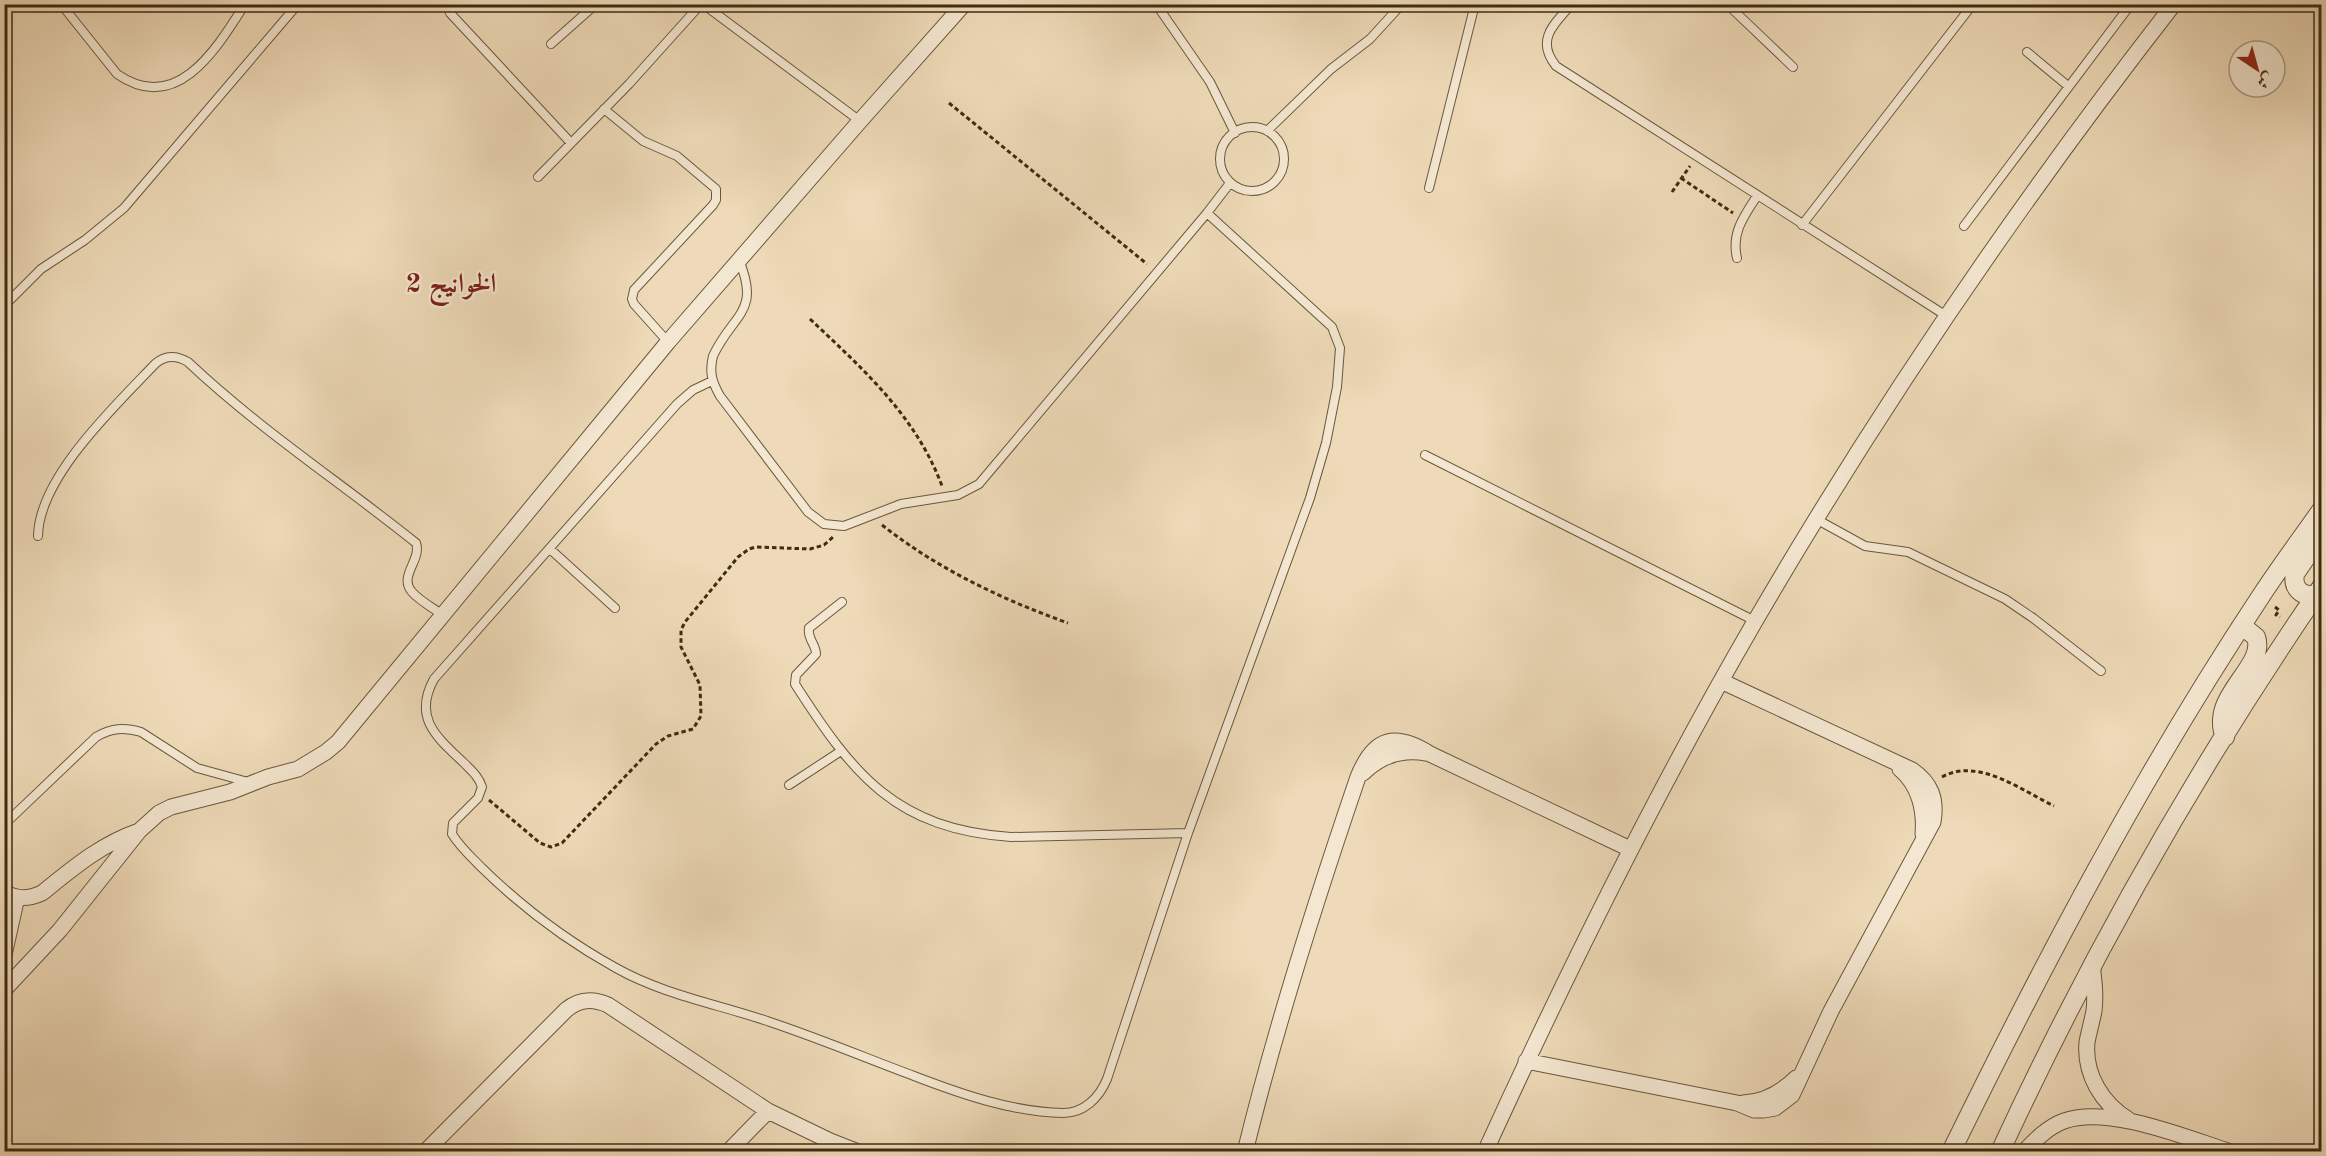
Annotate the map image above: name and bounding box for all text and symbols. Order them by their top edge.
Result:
north arrow [2227,39,2287,99]
text: ش [2254,68,2276,91]
district label: الخوانيج 2 [406,271,496,307]

